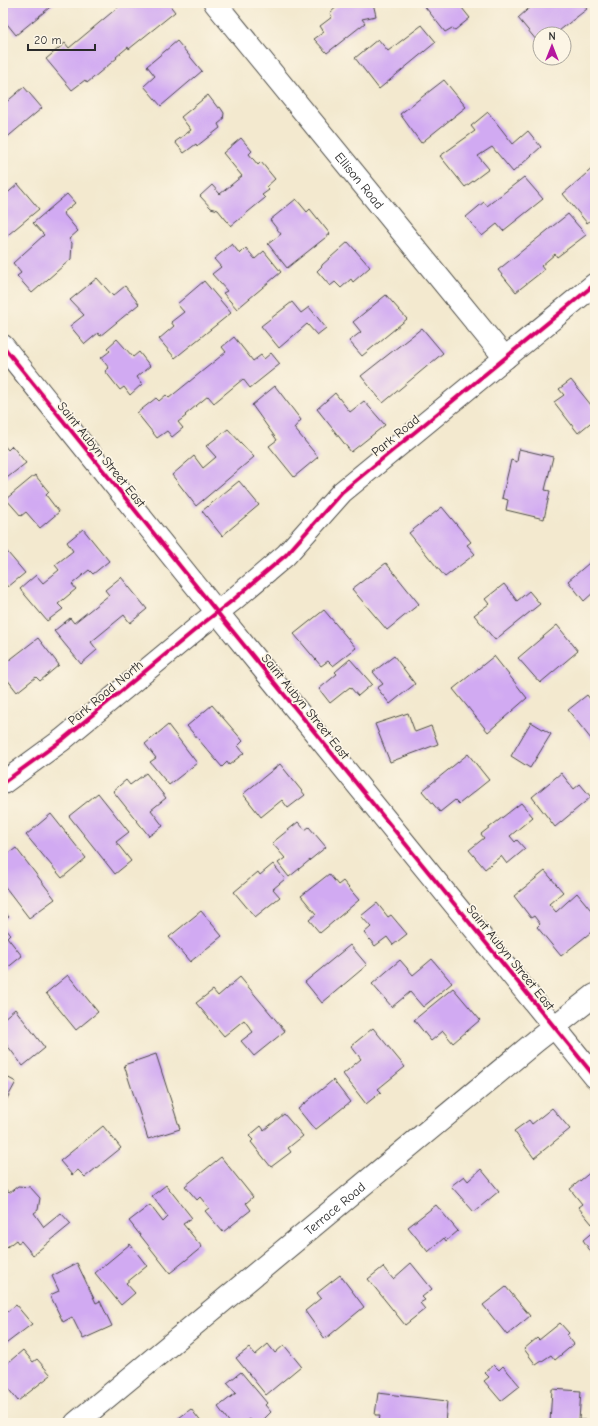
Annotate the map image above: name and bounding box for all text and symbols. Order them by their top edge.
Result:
scale bar [28,26,95,52]
north arrow [532,26,572,66]
text: N [548,30,556,43]
text: 20 m [34,33,62,47]
street label: Ellison Road [332,149,387,212]
street label: Saint Aubyn Street East [55,399,149,511]
street label: Park Road [368,412,422,459]
street label: Saint Aubyn Street East [259,651,353,763]
street label: Park Road North [65,657,146,728]
street label: Saint Aubyn Street East [464,902,558,1014]
street label: Terrace Road [301,1179,368,1238]

